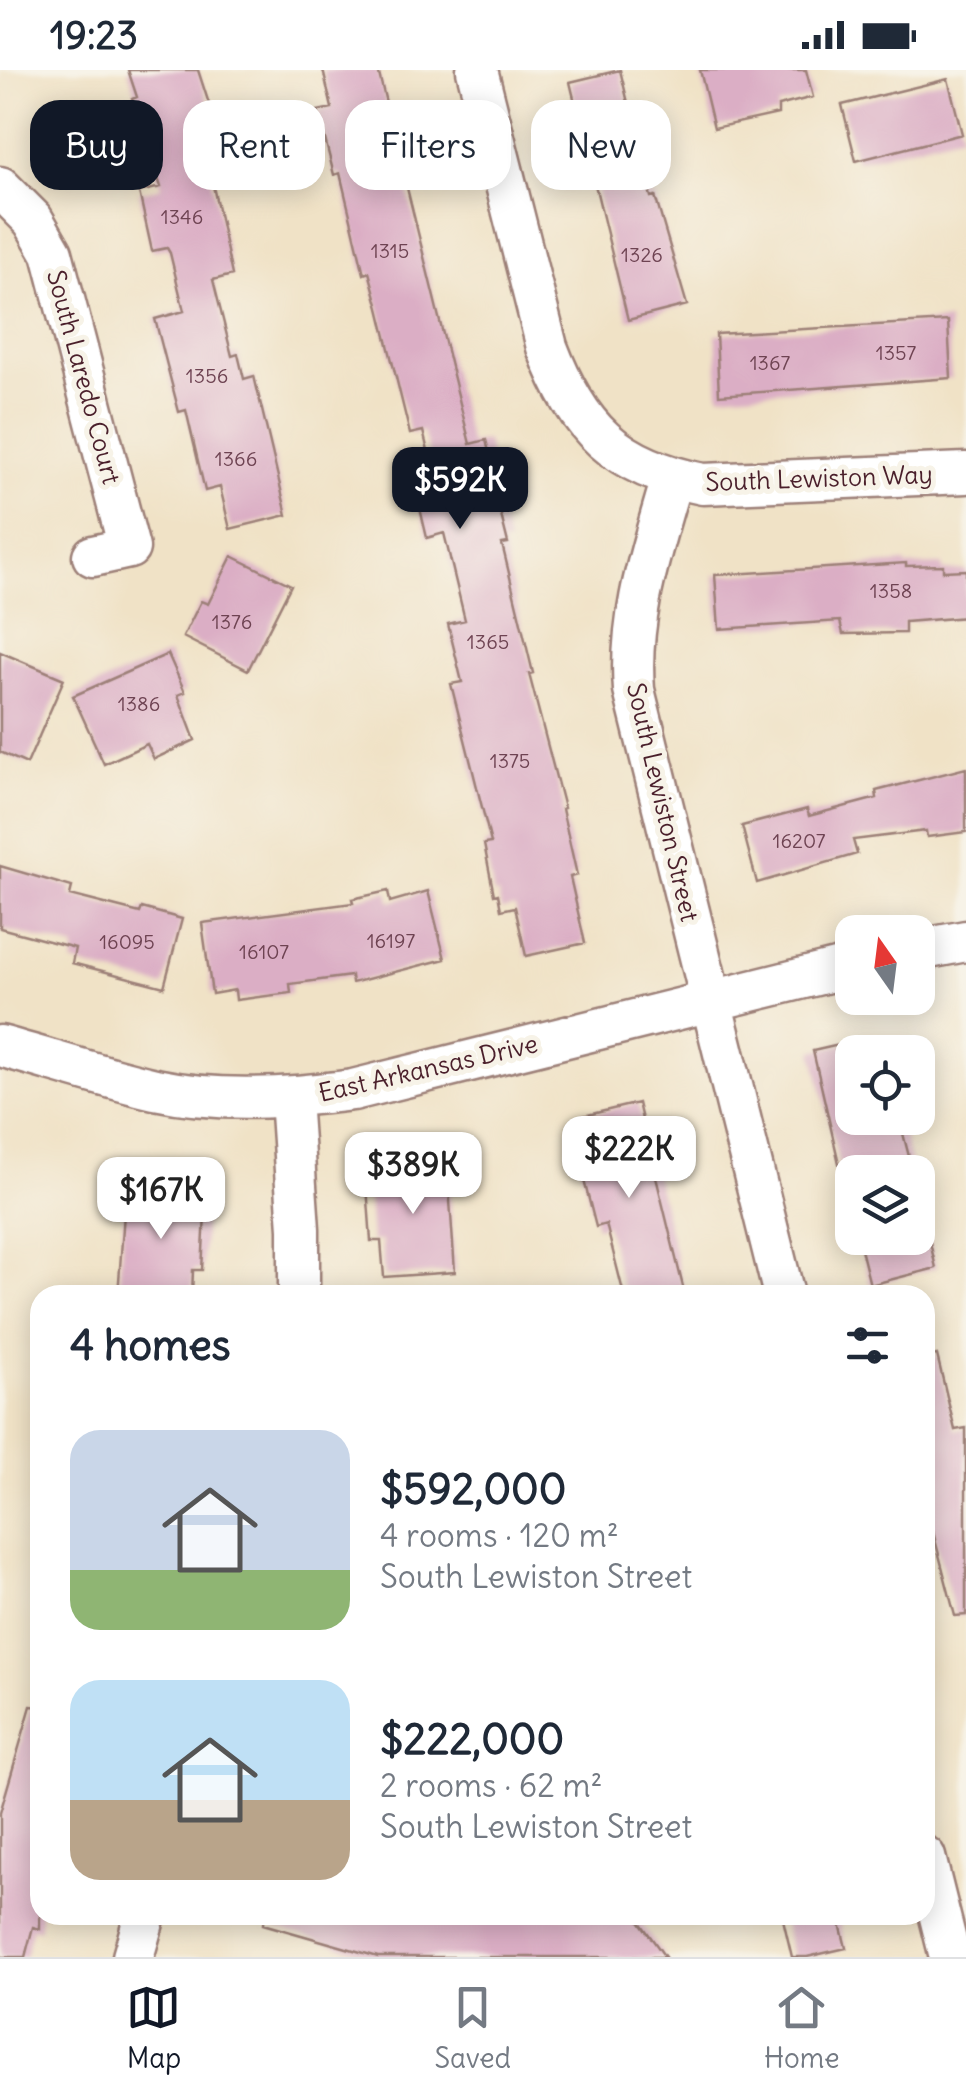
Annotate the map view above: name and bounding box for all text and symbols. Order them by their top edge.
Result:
text: 19:23 [50,12,138,59]
chip: Buy [30,100,163,190]
chip: Rent [183,100,325,190]
chip: Filters [345,100,511,190]
chip: New [531,100,671,190]
house number: 1346 [161,204,203,229]
house number: 1315 [371,238,409,263]
house number: 1326 [621,242,663,267]
street label: South Laredo Court [40,267,128,487]
house number: 1357 [876,340,916,365]
house number: 1367 [750,350,791,375]
house number: 1356 [186,363,228,388]
house number: 1366 [215,446,257,471]
pin: $592K [390,447,530,532]
street label: South Lewiston Way [705,458,933,498]
text: $592K [414,459,506,500]
house number: 1358 [870,578,912,603]
house number: 1376 [212,609,252,634]
house number: 1365 [467,629,509,654]
street label: South Lewiston Street [620,680,706,924]
house number: 1386 [118,691,160,716]
house number: 1375 [490,748,530,773]
house number: 16207 [772,828,826,853]
north arrow [835,915,935,1015]
map controls [835,915,935,1255]
house number: 16197 [367,928,416,953]
house number: 16095 [99,929,155,954]
house number: 16107 [239,939,289,964]
street label: East Arkansas Drive [315,1027,541,1109]
button: locate [835,1035,935,1135]
pin: $222K [559,1116,699,1201]
text: $222K [584,1128,674,1169]
pin: $389K [343,1132,483,1217]
text: $389K [367,1144,459,1185]
button: layers [835,1155,935,1255]
pin: $167K [91,1157,231,1242]
text: $167K [119,1169,203,1210]
icon: filters [840,1318,895,1373]
text: 4 homes [70,1319,231,1371]
text: $592,000 [380,1463,566,1515]
icon: home [150,1470,270,1590]
text: 4 rooms · 120 m² [380,1515,619,1556]
text: South Lewiston Street [380,1556,692,1597]
text: $222,000 [380,1713,564,1765]
icon: home [150,1720,270,1840]
text: 2 rooms · 62 m² [380,1765,603,1806]
text: South Lewiston Street [380,1806,692,1847]
tab: Map [126,1980,181,2076]
tab: Saved [434,1980,511,2076]
tab: Home [764,1980,840,2076]

